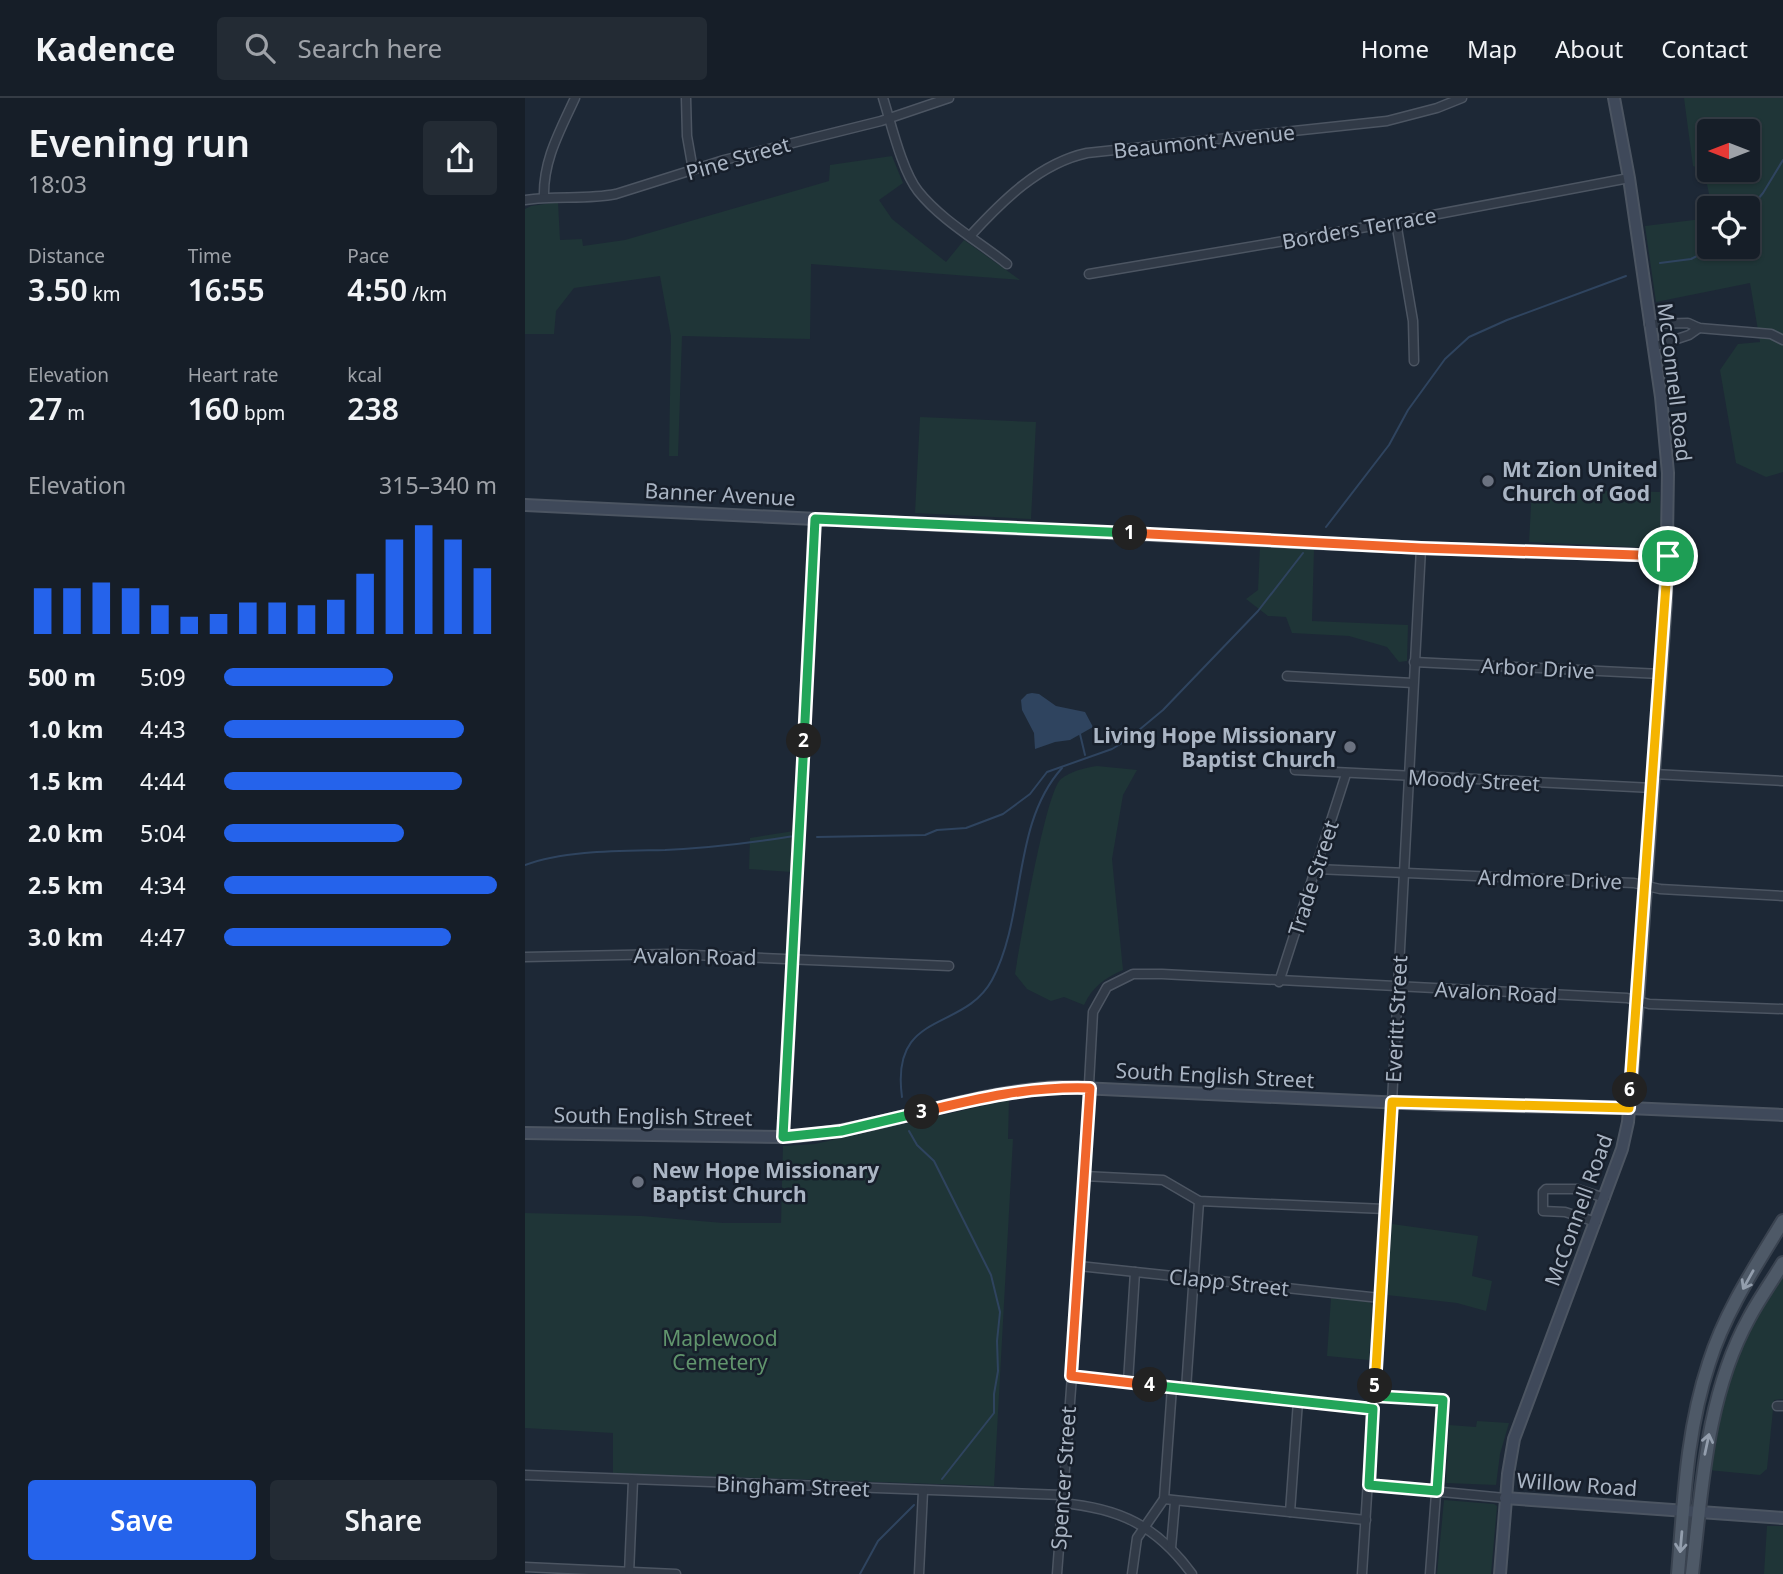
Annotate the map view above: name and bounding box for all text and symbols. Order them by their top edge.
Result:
search box [217,17,707,80]
text: Kadence [35,26,175,71]
icon: search [241,29,279,67]
text: Search here [297,30,442,66]
text: Home [1361,32,1429,65]
text: Map [1467,32,1517,65]
text: About [1555,32,1623,65]
text: Contact [1661,32,1748,65]
text: Evening run [28,116,250,168]
street label: Beaumont Avenue [1112,118,1296,164]
north arrow [1697,119,1761,182]
map controls [1697,119,1760,259]
button: share [423,121,497,195]
street label: Pine Street [683,130,794,186]
text: 18:03 [28,168,87,200]
button: locate [1697,196,1760,259]
street label: Borders Terrace [1280,201,1438,255]
text: Distance [28,243,105,269]
text: Time [188,243,232,269]
text: Pace [347,243,389,269]
text: 3.50 [28,269,88,310]
text: 16:55 [188,269,265,310]
text: 4:50 [347,269,407,310]
text: km [88,281,121,307]
text: /km [407,281,447,307]
street label: McConnell Road [1651,301,1699,463]
text: Elevation [28,362,109,388]
text: Heart rate [188,362,278,388]
text: kcal [347,362,382,388]
text: 27 [28,388,62,429]
text: 160 [188,388,239,429]
text: 238 [347,388,399,429]
text: m [62,400,85,426]
text: bpm [239,400,285,426]
place label: Mt Zion United Church of God [1502,455,1658,507]
text: Elevation [28,469,126,501]
text: 315–340 m [379,469,497,501]
marker: Mt Zion United Church of God [1480,473,1496,489]
street label: Banner Avenue [644,476,796,512]
pin: 1 [1113,516,1147,550]
text: 1 [1124,519,1135,545]
pin [1638,526,1698,586]
icon: arrive [1649,537,1687,575]
street label: Arbor Drive [1480,651,1596,685]
text: 500 m [28,661,96,693]
text: 5:09 [140,661,186,693]
text: 1.0 km [28,713,103,745]
text: 4:43 [140,713,186,745]
place label: Living Hope Missionary Baptist Church [1093,721,1336,773]
pin: 2 [787,724,821,758]
text: 2 [798,727,809,753]
marker: Living Hope Missionary Baptist Church [1342,739,1358,755]
street label: Moody Street [1407,763,1541,797]
text: 1.5 km [28,765,103,797]
text: 4:44 [140,765,186,797]
street label: Trade Street [1281,816,1345,939]
text: 2.0 km [28,817,103,849]
text: 5:04 [140,817,186,849]
street label: Ardmore Drive [1477,862,1623,896]
text: 2.5 km [28,869,103,901]
text: 4:34 [140,869,186,901]
text: 3.0 km [28,921,103,953]
text: 4:47 [140,921,186,953]
street label: Avalon Road [633,941,757,971]
street label: Everitt Street [1379,954,1413,1083]
street label: Avalon Road [1434,975,1558,1009]
street label: South English Street [1115,1056,1315,1094]
pin: 6 [1613,1072,1647,1108]
text: 6 [1624,1076,1635,1102]
pin: 3 [905,1094,939,1130]
text: 3 [916,1098,927,1124]
street label: South English Street [553,1100,753,1132]
street label: McConnell Road [1538,1130,1618,1290]
place label: New Hope Missionary Baptist Church [652,1156,879,1208]
marker: New Hope Missionary Baptist Church [630,1174,646,1190]
street label: Clapp Street [1168,1262,1291,1302]
one-way arrow [1741,1269,1755,1289]
park label: Maplewood Cemetery [662,1324,778,1376]
pin: 4 [1133,1368,1167,1402]
pin: 5 [1357,1368,1393,1404]
text: 4 [1144,1371,1155,1397]
text: 5 [1369,1372,1380,1398]
street label: Spencer Street [1044,1405,1082,1551]
one-way arrow [1701,1433,1715,1456]
street label: Willow Road [1516,1466,1638,1502]
street label: Bingham Street [716,1469,871,1503]
button: Save [28,1480,256,1560]
button: Share [270,1480,497,1560]
one-way arrow [1674,1530,1687,1553]

